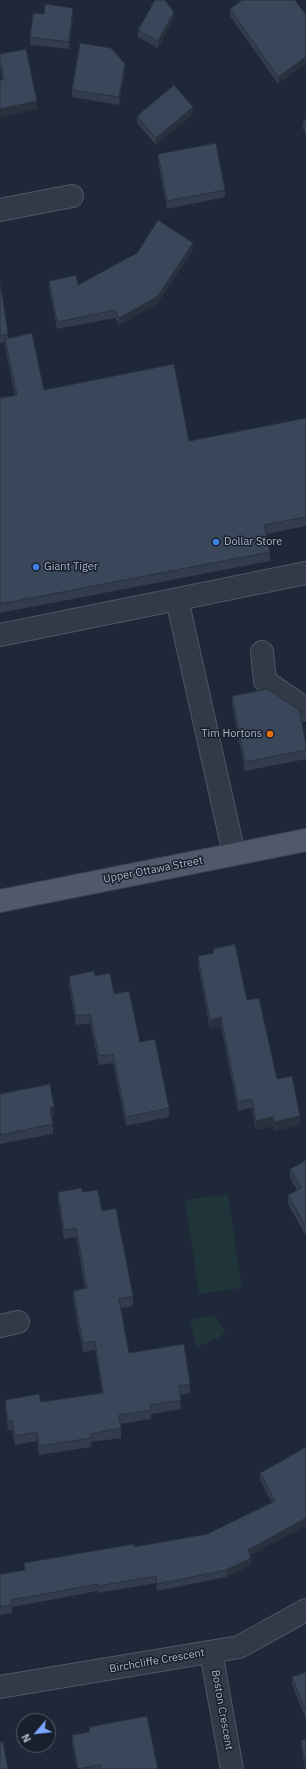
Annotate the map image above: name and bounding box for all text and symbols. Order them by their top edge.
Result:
place label: Dollar Store [224,535,282,549]
marker: Dollar Store [211,537,221,547]
place label: Giant Tiger [44,560,98,574]
marker: Giant Tiger [31,562,41,572]
place label: Tim Hortons [201,727,262,741]
marker: Tim Hortons [265,729,275,739]
street label: Upper Ottawa Street [102,854,204,886]
street label: Birchcliffe Crescent [108,1646,206,1676]
street label: Boston Crescent [208,1669,236,1751]
north arrow [16,1713,56,1753]
text: N [18,1731,34,1745]

